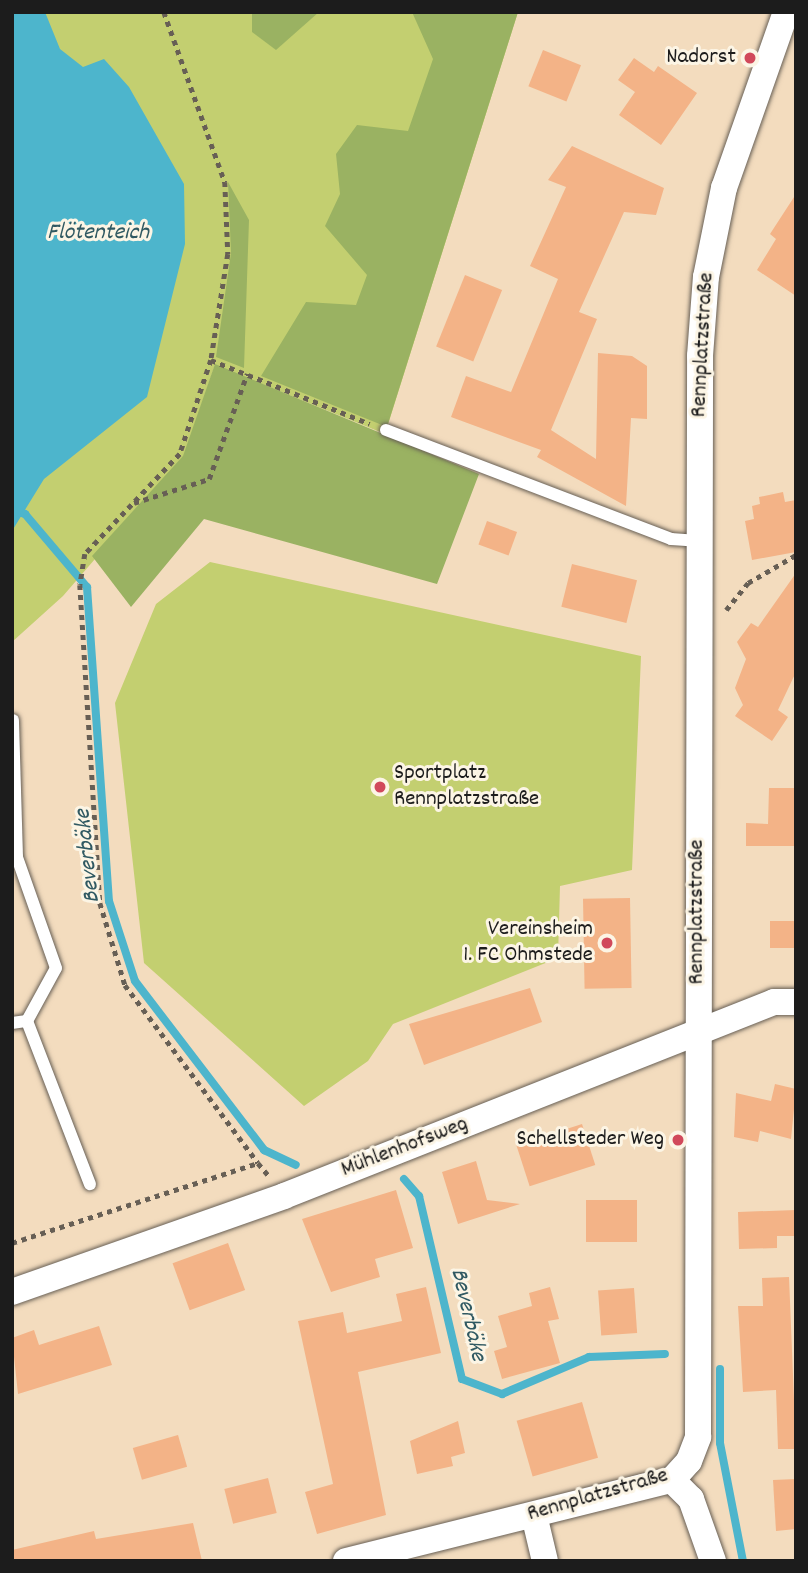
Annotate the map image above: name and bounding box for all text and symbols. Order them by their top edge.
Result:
place label: Nadorst [666,44,736,72]
marker: Nadorst [742,50,758,66]
water label: Flötenteich [47,220,149,248]
street label: Rennplatzstraße [686,272,722,418]
place label: Sportplatz Rennplatzstraße [394,760,539,814]
marker: Sportplatz Rennplatzstraße [372,779,388,795]
water label: Beverbäke [70,808,108,904]
street label: Rennplatzstraße [684,839,712,985]
place label: Vereinsheim 1. FC Ohmstede [463,916,593,970]
marker: Vereinsheim 1. FC Ohmstede [599,935,615,951]
street label: Mühlenhofsweg [338,1111,472,1185]
place label: Schellsteder Weg [517,1126,664,1154]
marker: Schellsteder Weg [670,1132,686,1148]
water label: Beverbäke [442,1266,492,1364]
street label: Rennplatzstraße [524,1463,672,1529]

